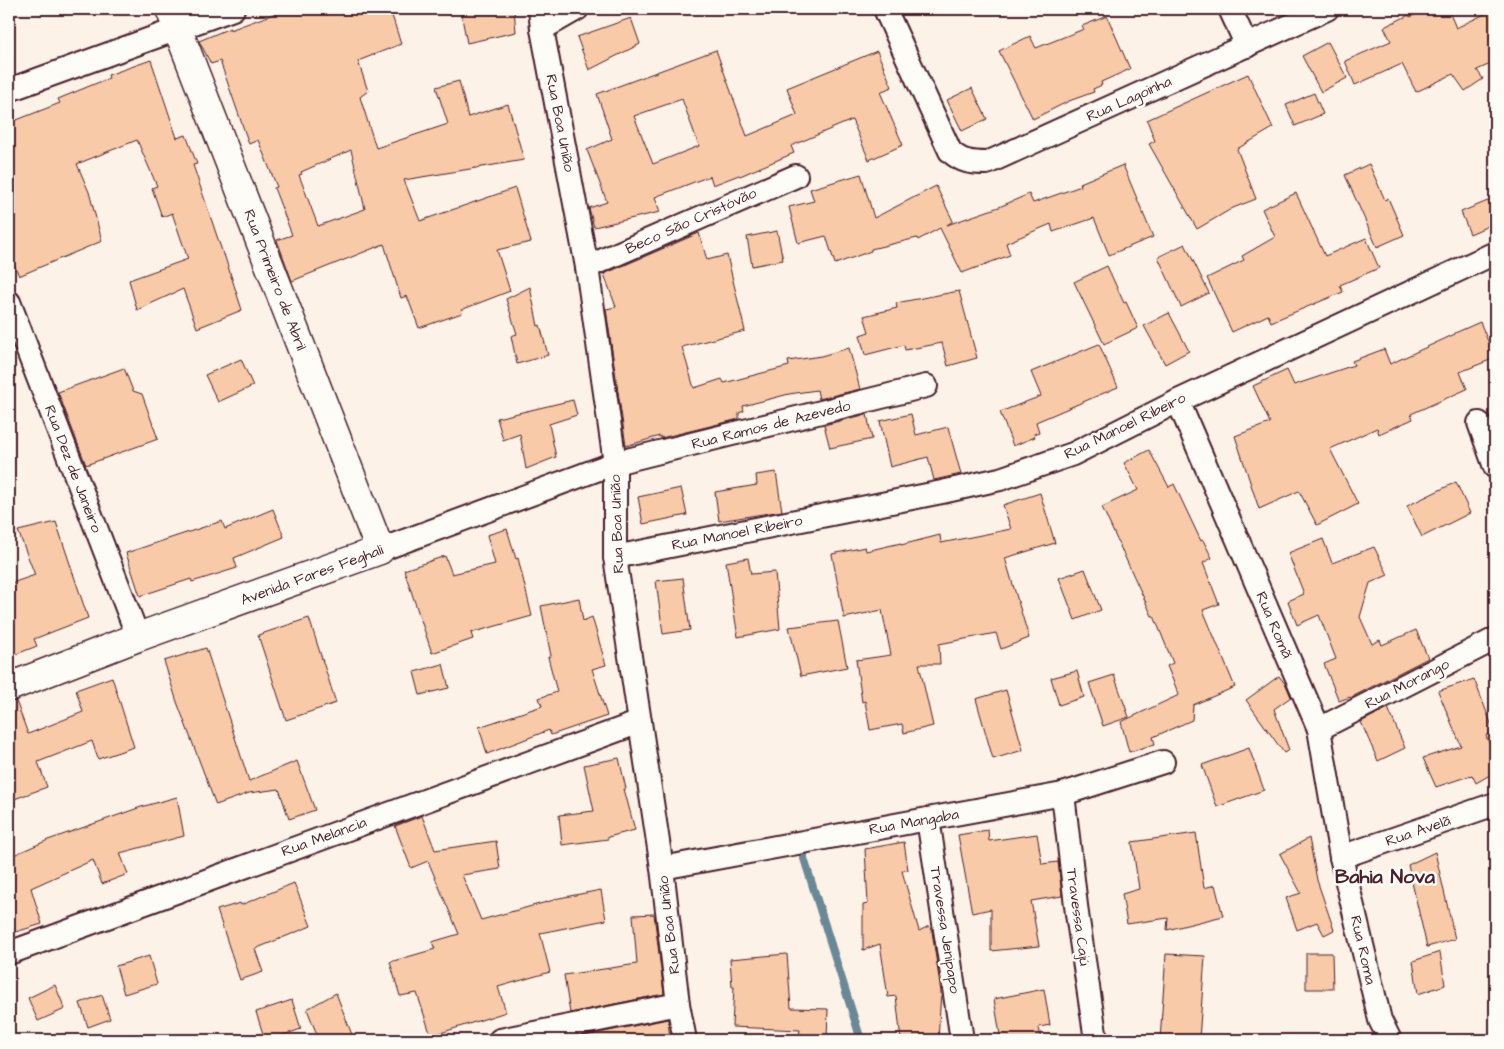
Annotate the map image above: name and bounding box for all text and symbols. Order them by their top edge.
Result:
street label: Rua Lagoinha [1083,71,1176,128]
street label: Rua Boa União [540,72,580,174]
street label: Beco São Cristóvão [622,182,760,259]
street label: Rua Primeiro de Abril [238,206,312,354]
street label: Rua Manoel Ribeiro [1061,387,1190,465]
street label: Rua Ramos de Azevedo [689,395,853,455]
street label: Rua Dez de Janeiro [39,402,107,536]
street label: Rua Boa União [605,474,629,574]
street label: Rua Manoel Ribeiro [670,510,805,556]
street label: Avenida Fares Feghali [238,539,387,612]
street label: Rua Romã [1251,588,1298,662]
street label: Rua Morango [1361,653,1454,715]
street label: Rua Mangaba [867,804,961,841]
street label: Rua Avelã [1383,810,1454,852]
street label: Rua Melancia [278,812,370,862]
district label: Bahia Nova [1335,863,1436,891]
street label: Travessa Jenipapo [925,865,966,996]
street label: Travessa Cajú [1061,867,1095,968]
street label: Rua Boa União [652,874,685,975]
street label: Rua Roma [1345,913,1381,987]

